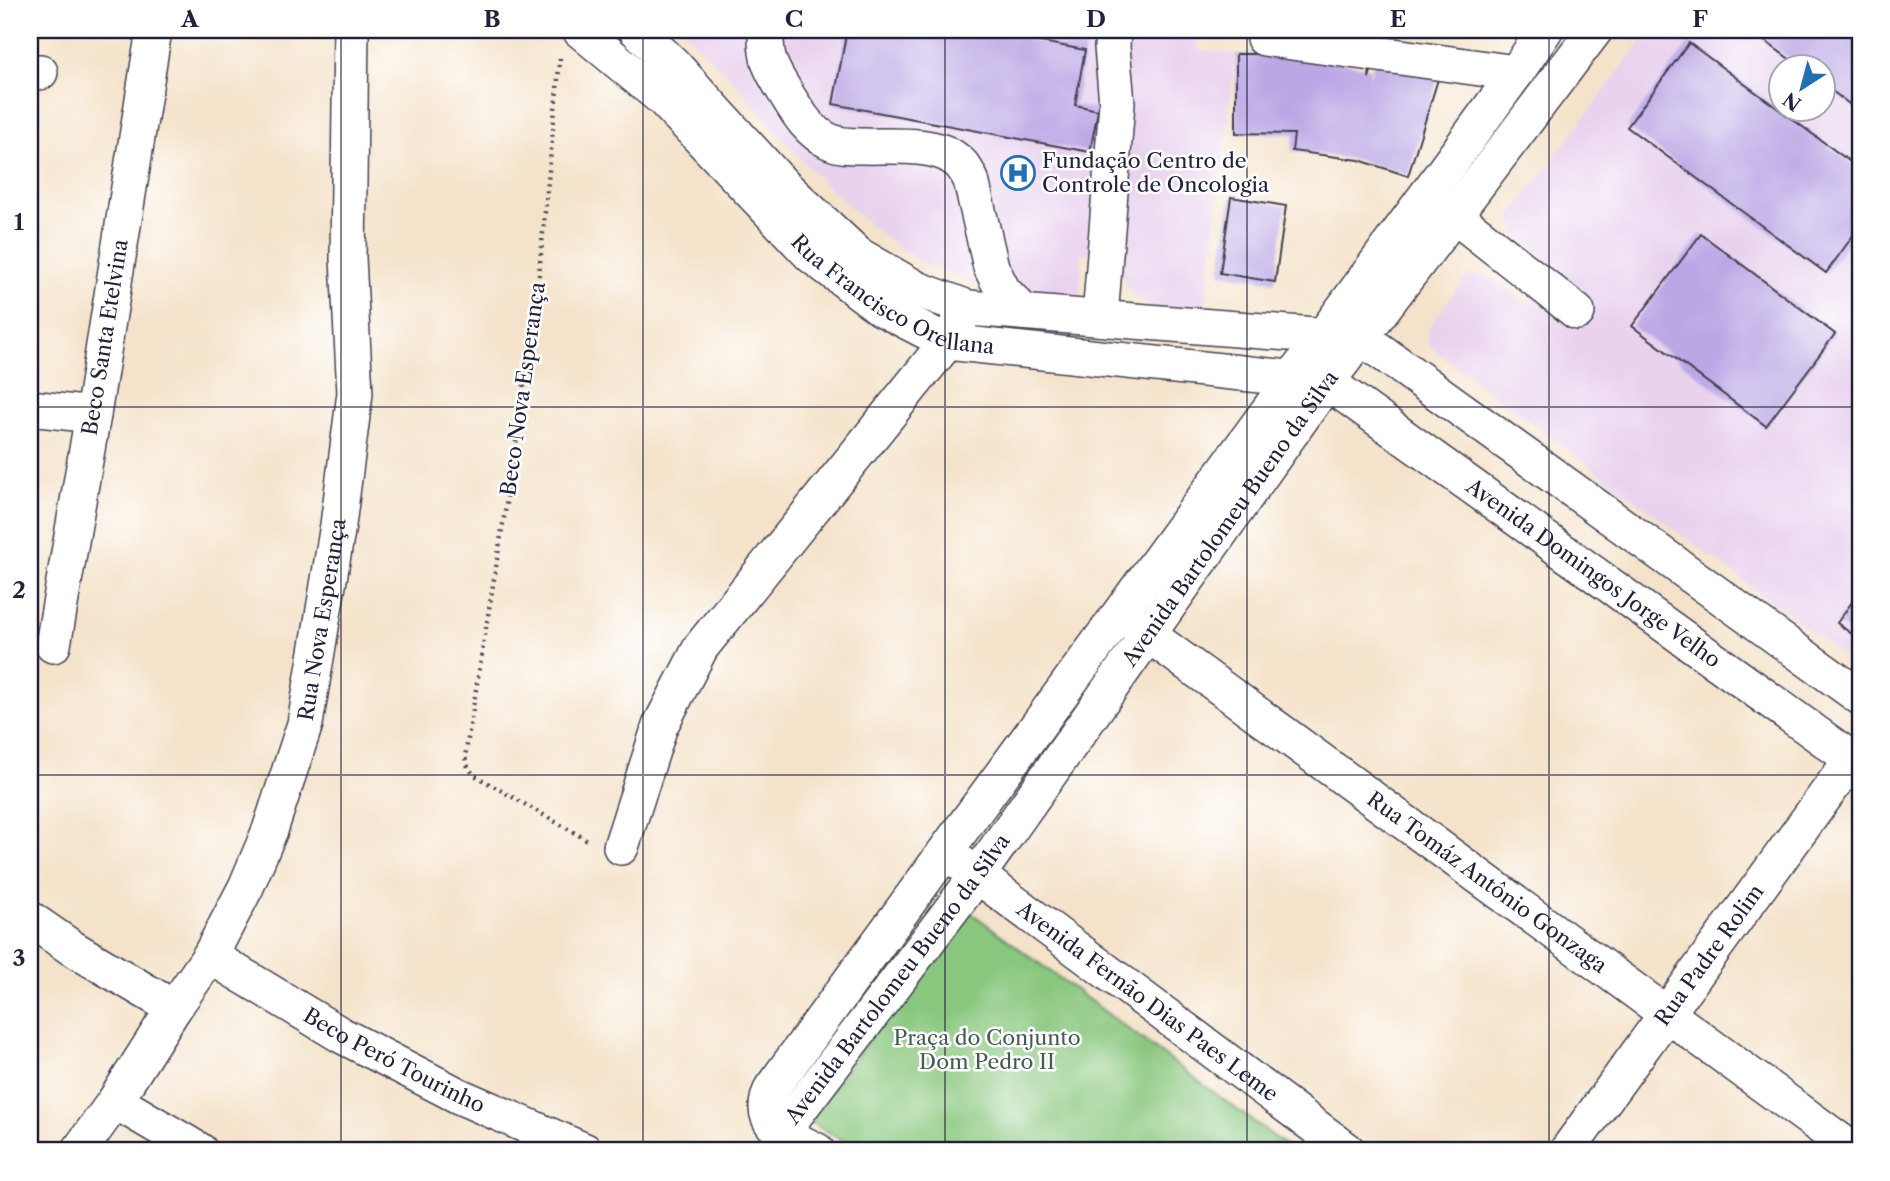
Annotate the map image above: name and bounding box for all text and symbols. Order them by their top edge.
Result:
text: A [180,5,200,33]
text: B [483,5,501,33]
text: C [785,5,803,33]
text: D [1086,5,1106,33]
text: E [1390,5,1406,33]
text: F [1692,5,1708,33]
north arrow [1768,52,1838,122]
text: N [1779,87,1806,116]
place label: Fundação Centro de Controle de Oncologia [1042,148,1270,197]
hospital icon: Fundação Centro de Controle de Oncologia [999,154,1037,192]
text: 1 [14,208,25,236]
street label: Rua Francisco Orellana [786,229,997,359]
street label: Beco Santa Etelvina [77,237,133,437]
street label: Beco Nova Esperança [495,279,550,498]
street label: Avenida Bartolomeu Bueno da Silva [1116,365,1344,672]
street label: Avenida Domingos Jorge Velho [1461,473,1726,673]
street label: Rua Nova Esperança [293,516,351,723]
text: 2 [12,576,26,604]
street label: Rua Tomáz Antônio Gonzaga [1362,786,1613,979]
street label: Avenida Bartolomeu Bueno da Silva [779,828,1015,1129]
street label: Rua Padre Rolim [1649,879,1769,1030]
street label: Avenida Fernão Dias Paes Leme [1011,896,1283,1107]
text: 3 [13,944,26,972]
street label: Beco Peró Tourinho [299,1002,489,1118]
park label: Praça do Conjunto Dom Pedro II [893,1025,1081,1074]

